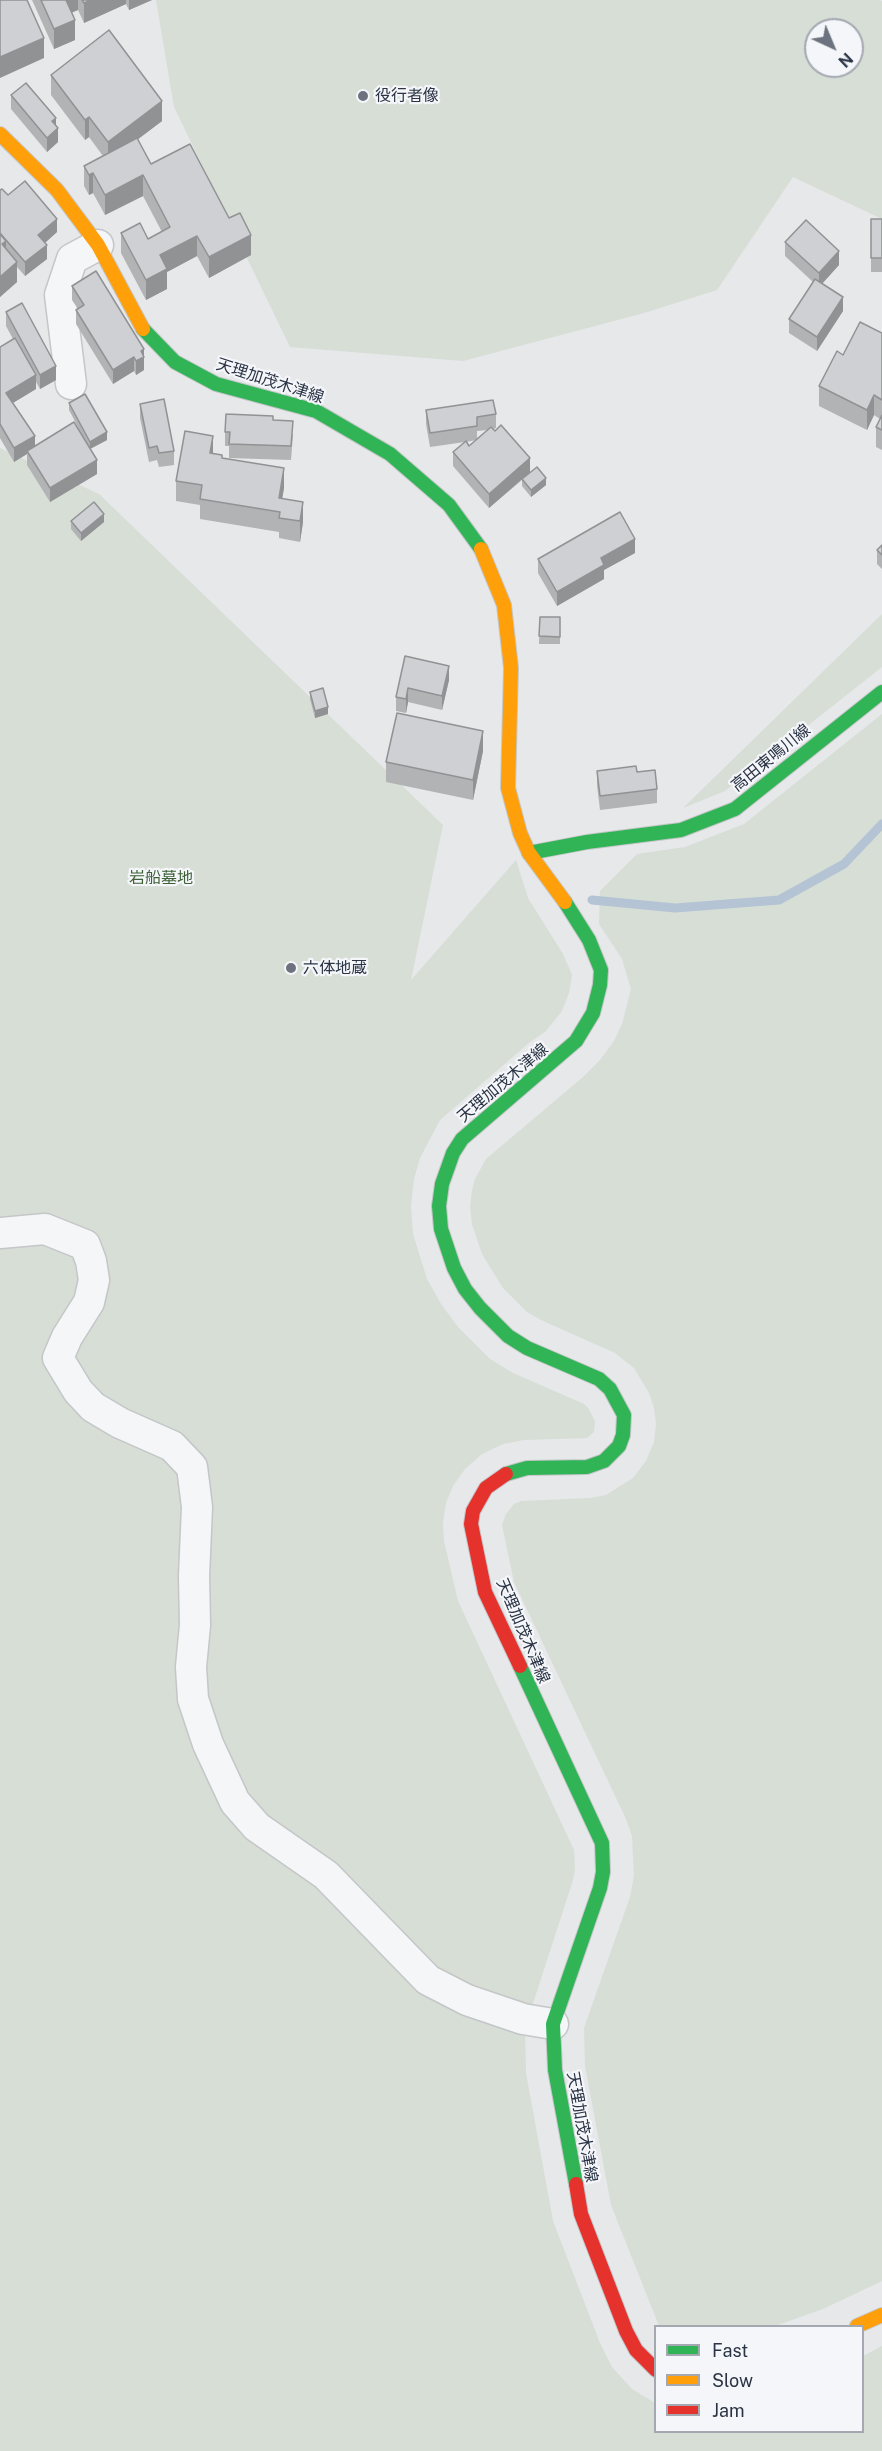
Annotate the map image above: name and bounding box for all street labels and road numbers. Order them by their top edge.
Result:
street label: 天理加茂木津線 [214,355,326,407]
street label: 高田東鳴川線 [728,720,814,796]
street label: 天理加茂木津線 [454,1040,552,1126]
street label: 天理加茂木津線 [492,1576,554,1686]
street label: 天理加茂木津線 [563,2070,601,2184]

